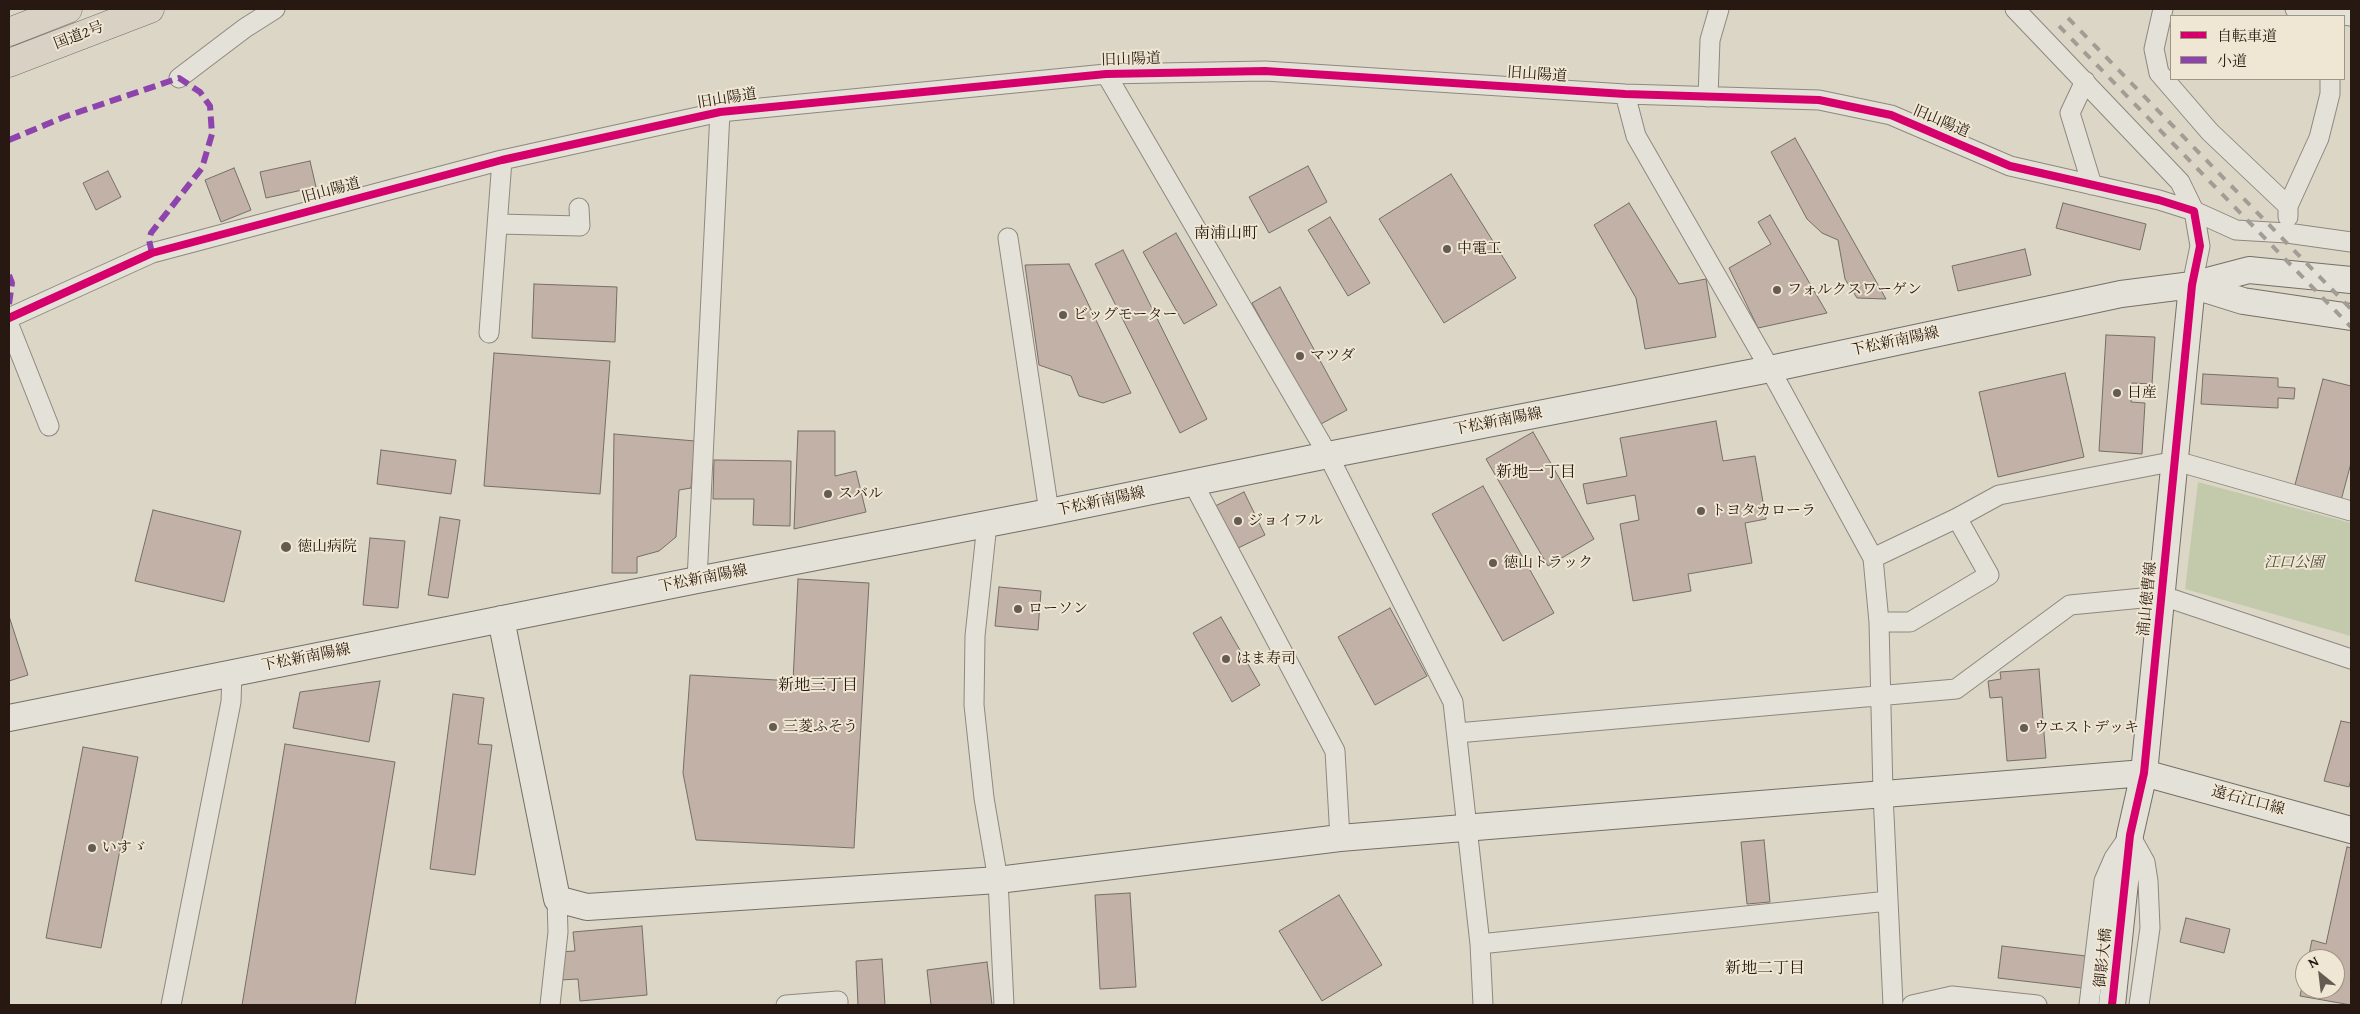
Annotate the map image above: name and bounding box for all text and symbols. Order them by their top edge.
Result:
legend [2170,15,2345,80]
street label: 国道2号 [51,18,107,54]
text: 自転車道 [2217,25,2277,46]
street label: 旧山陽道 [1101,50,1161,70]
text: 小道 [2217,50,2247,71]
street label: 旧山陽道 [1506,64,1568,86]
street label: 旧山陽道 [696,85,758,113]
street label: 旧山陽道 [1910,102,1972,142]
street label: 旧山陽道 [300,175,362,207]
district label: 南浦山町 [1194,224,1258,244]
place label: 中電工 [1457,240,1502,258]
marker: 中電工 [1441,243,1453,255]
place label: フォルクスワーゲン [1787,281,1922,299]
marker: フォルクスワーゲン [1771,284,1783,296]
place label: ビッグモーター [1073,306,1177,324]
marker: ビッグモーター [1057,309,1069,321]
street label: 下松新南陽線 [1849,324,1941,360]
place label: マツダ [1310,347,1355,365]
marker: マツダ [1294,350,1306,362]
place label: 日産 [2127,384,2157,402]
marker: 日産 [2111,387,2123,399]
street label: 下松新南陽線 [1452,405,1544,439]
district label: 新地一丁目 [1496,463,1576,483]
street label: 下松新南陽線 [1055,484,1147,520]
place label: スバル [838,485,883,503]
marker: スバル [822,488,834,500]
place label: トヨタカローラ [1711,502,1816,520]
marker: トヨタカローラ [1695,505,1707,517]
place label: ジョイフル [1248,512,1323,530]
marker: ジョイフル [1232,515,1244,527]
place label: 徳山病院 [297,538,357,556]
marker: 徳山病院 [279,540,293,554]
place label: 徳山トラック [1503,554,1593,572]
park label: 江口公園 [2264,554,2324,572]
marker: 徳山トラック [1487,557,1499,569]
street label: 浦山徳曹線 [2135,561,2161,637]
street label: 下松新南陽線 [657,562,749,596]
place label: ローソン [1028,600,1088,618]
marker: ローソン [1012,603,1024,615]
street label: 下松新南陽線 [260,641,352,675]
place label: はま寿司 [1236,650,1296,668]
marker: はま寿司 [1220,653,1232,665]
district label: 新地三丁目 [778,676,858,696]
place label: 三菱ふそう [783,718,858,736]
place label: ウエストデッキ [2034,719,2139,737]
marker: 三菱ふそう [767,721,779,733]
marker: ウエストデッキ [2018,722,2030,734]
street label: 遠石江口線 [2209,783,2287,819]
place label: いすゞ [102,839,147,857]
marker: いすゞ [86,842,98,854]
street label: 御影大橋 [2092,927,2116,989]
north arrow [2295,949,2345,999]
text: N [2304,951,2322,973]
district label: 新地二丁目 [1725,959,1805,979]

